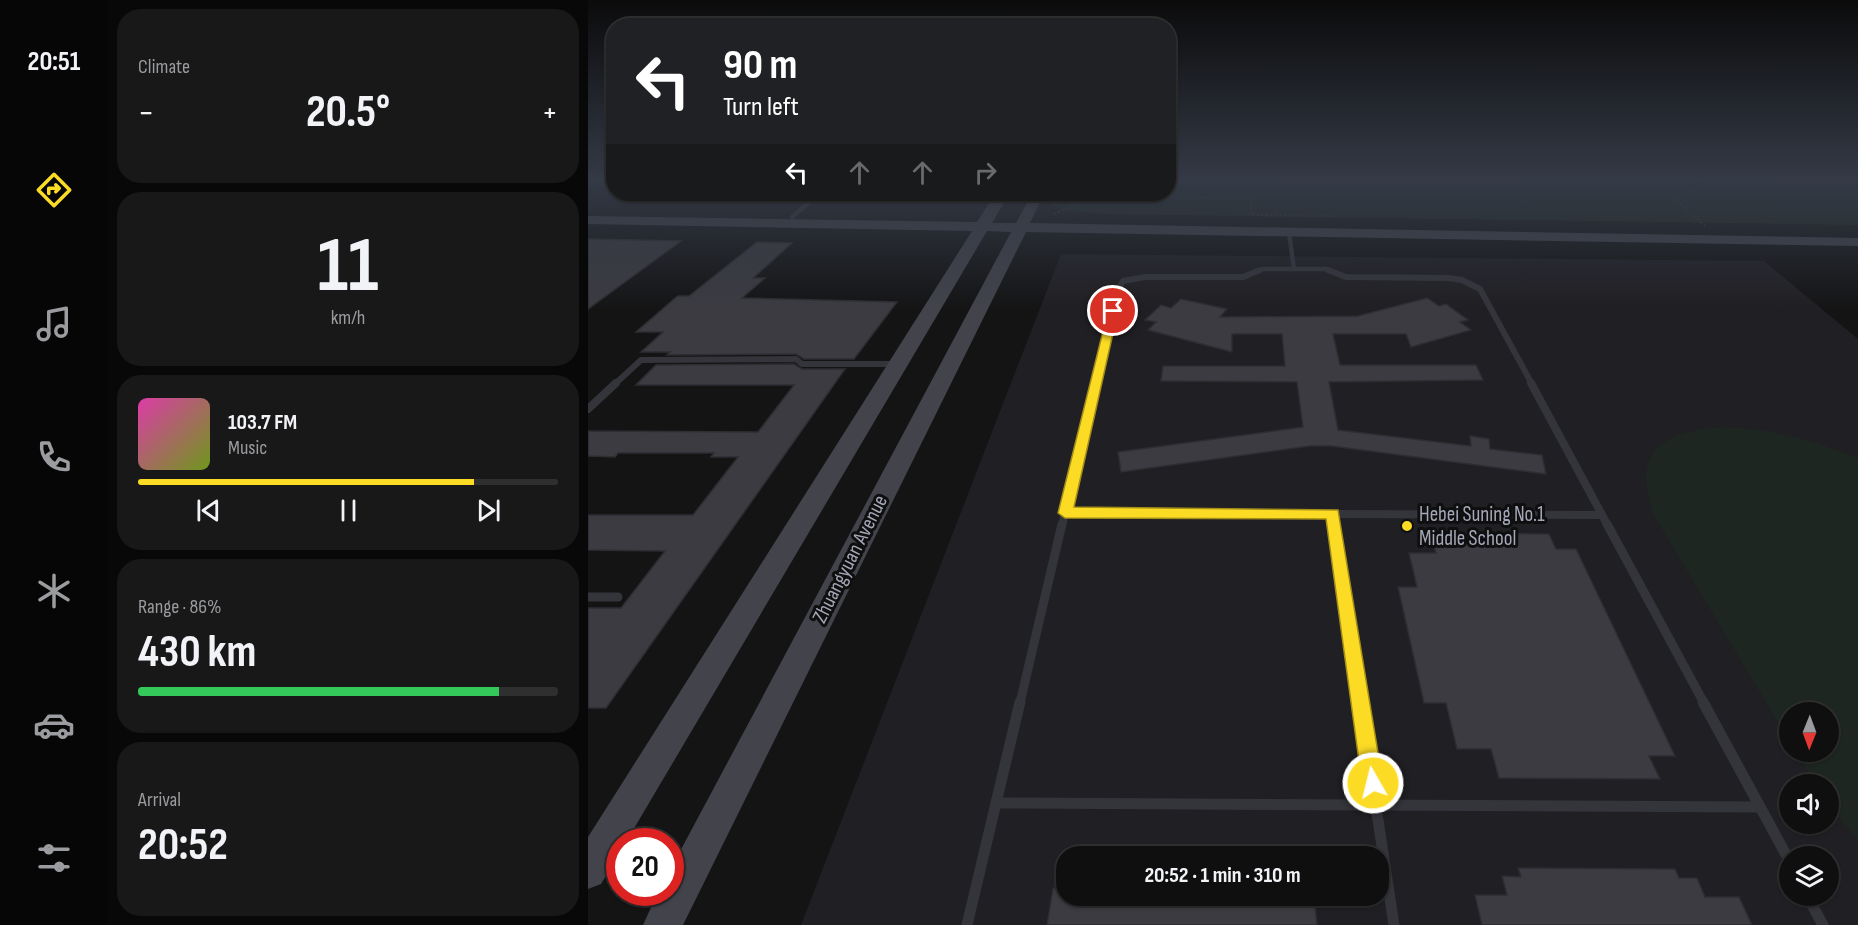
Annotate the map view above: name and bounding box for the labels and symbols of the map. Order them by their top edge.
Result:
pin [1087,285,1138,336]
street label: Zhuangyuan Avenue [807,491,893,627]
place label: Hebei Suning No.1 Middle School [1419,502,1545,551]
marker: Hebei Suning No.1 Middle School [1400,519,1414,533]
north arrow [1779,702,1839,762]
position arrow [1341,751,1405,815]
speed limit sign: 20 [606,828,684,906]

